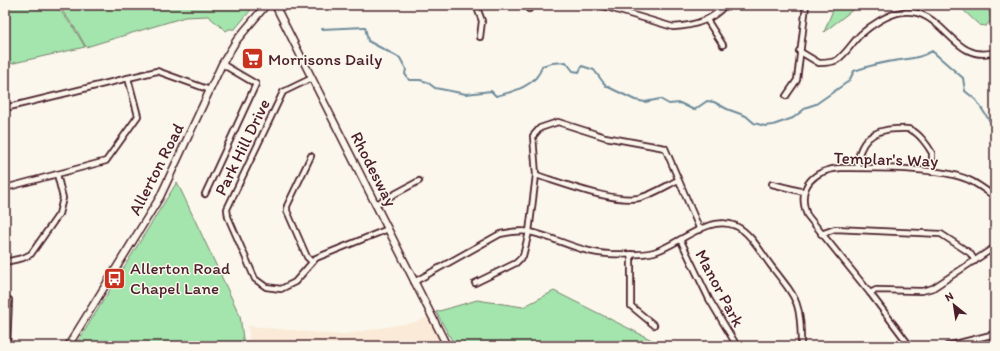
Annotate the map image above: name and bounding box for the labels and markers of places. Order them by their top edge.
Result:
supermarket icon: Morrisons Daily [240,46,266,72]
place label: Morrisons Daily [268,49,382,69]
place label: Allerton Road Chapel Lane [130,258,231,298]
bus stop icon: Allerton Road Chapel Lane [102,265,128,291]

